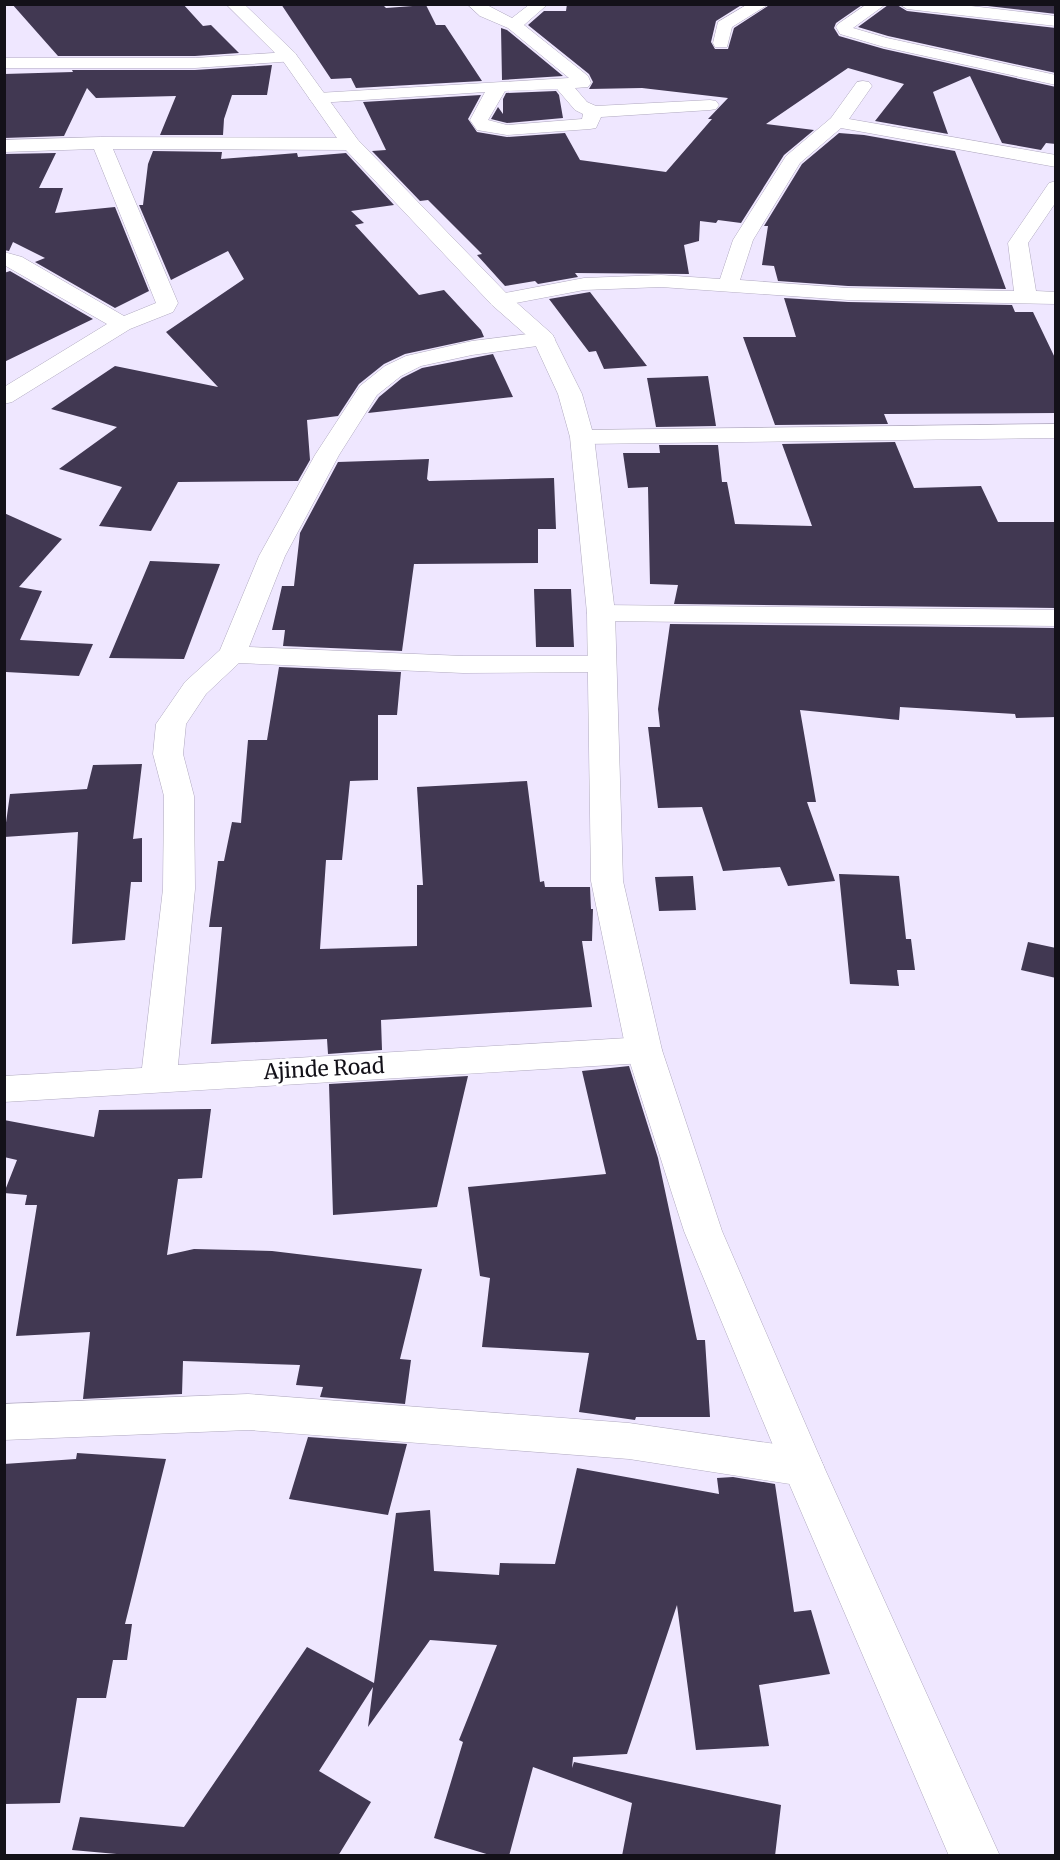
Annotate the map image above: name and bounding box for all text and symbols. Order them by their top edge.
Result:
street label: Ajinde Road [262,1052,385,1085]

